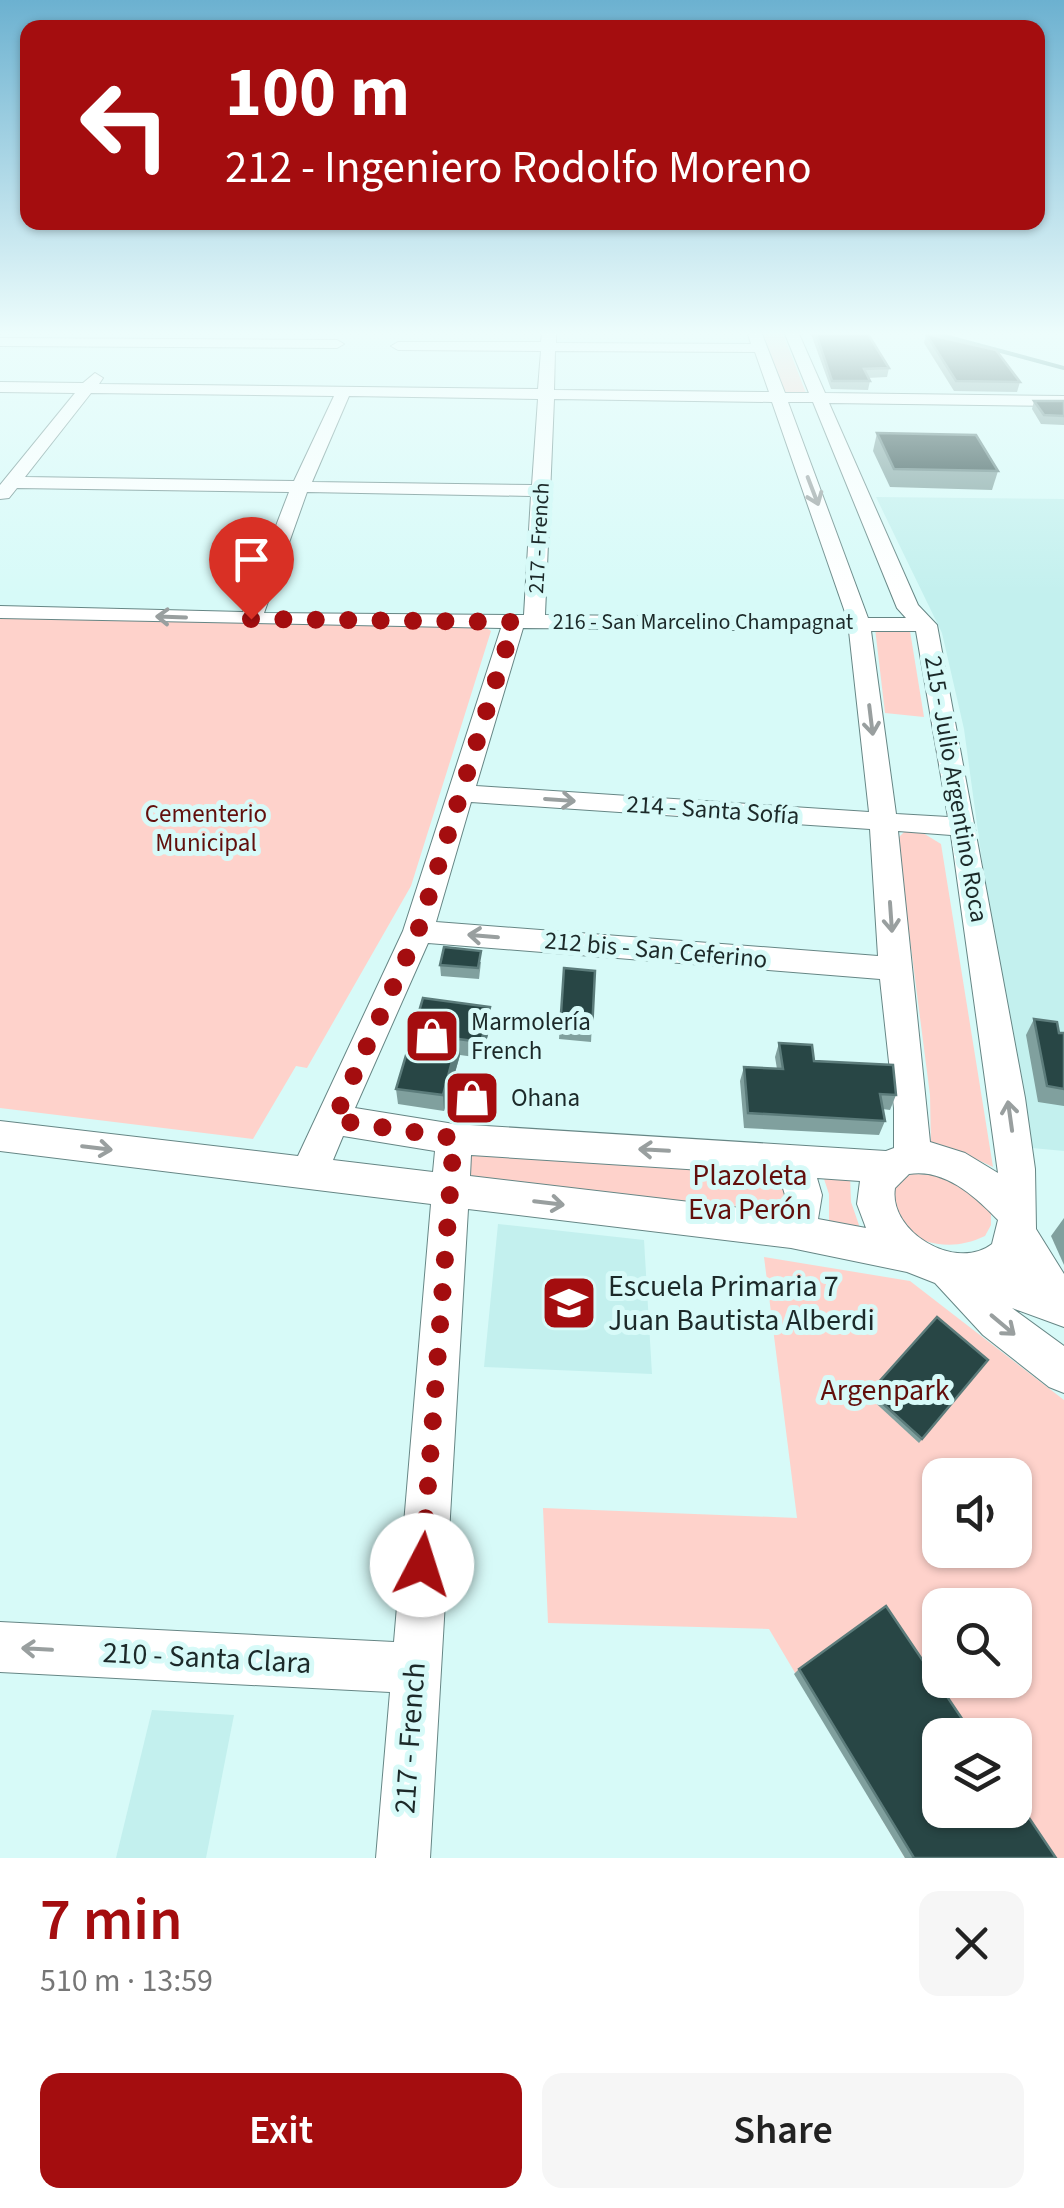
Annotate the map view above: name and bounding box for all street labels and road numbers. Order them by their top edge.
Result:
street label: 217 - French [520,482,558,594]
street label: 216 - San Marcelino Champagnat [553,606,854,638]
street label: 215 - Julio Argentino Roca [915,653,997,925]
street label: 214 - Santa Sofía [625,786,801,834]
street label: 212 bis - San Ceferino [543,922,769,978]
street label: 210 - Santa Clara [102,1631,312,1685]
street label: 217 - French [383,1661,437,1815]

